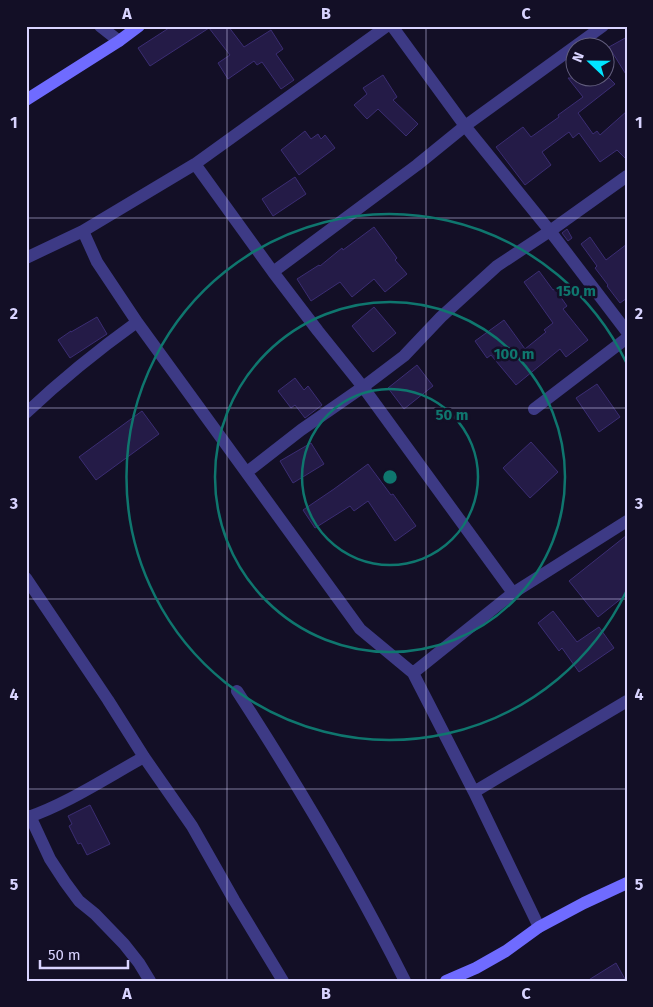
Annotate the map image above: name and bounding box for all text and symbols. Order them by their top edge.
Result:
text: A [121,4,132,23]
text: B [321,4,331,23]
text: C [521,4,531,23]
north arrow [566,38,616,88]
text: N [569,50,588,65]
text: 1 [10,113,18,132]
text: 1 [635,113,643,132]
text: 150 m [556,282,596,300]
text: 2 [10,304,18,323]
text: 2 [635,304,643,323]
text: 100 m [494,345,534,363]
text: 50 m [435,406,469,424]
centre of rings [381,468,399,486]
text: 3 [9,494,18,513]
text: 3 [634,494,643,513]
text: 4 [9,685,19,704]
text: 4 [634,685,644,704]
text: 5 [10,875,19,894]
text: 5 [635,875,644,894]
scale bar [40,937,128,969]
text: 50 m [48,946,81,964]
text: A [121,984,132,1003]
text: B [321,984,331,1003]
text: C [521,984,531,1003]

